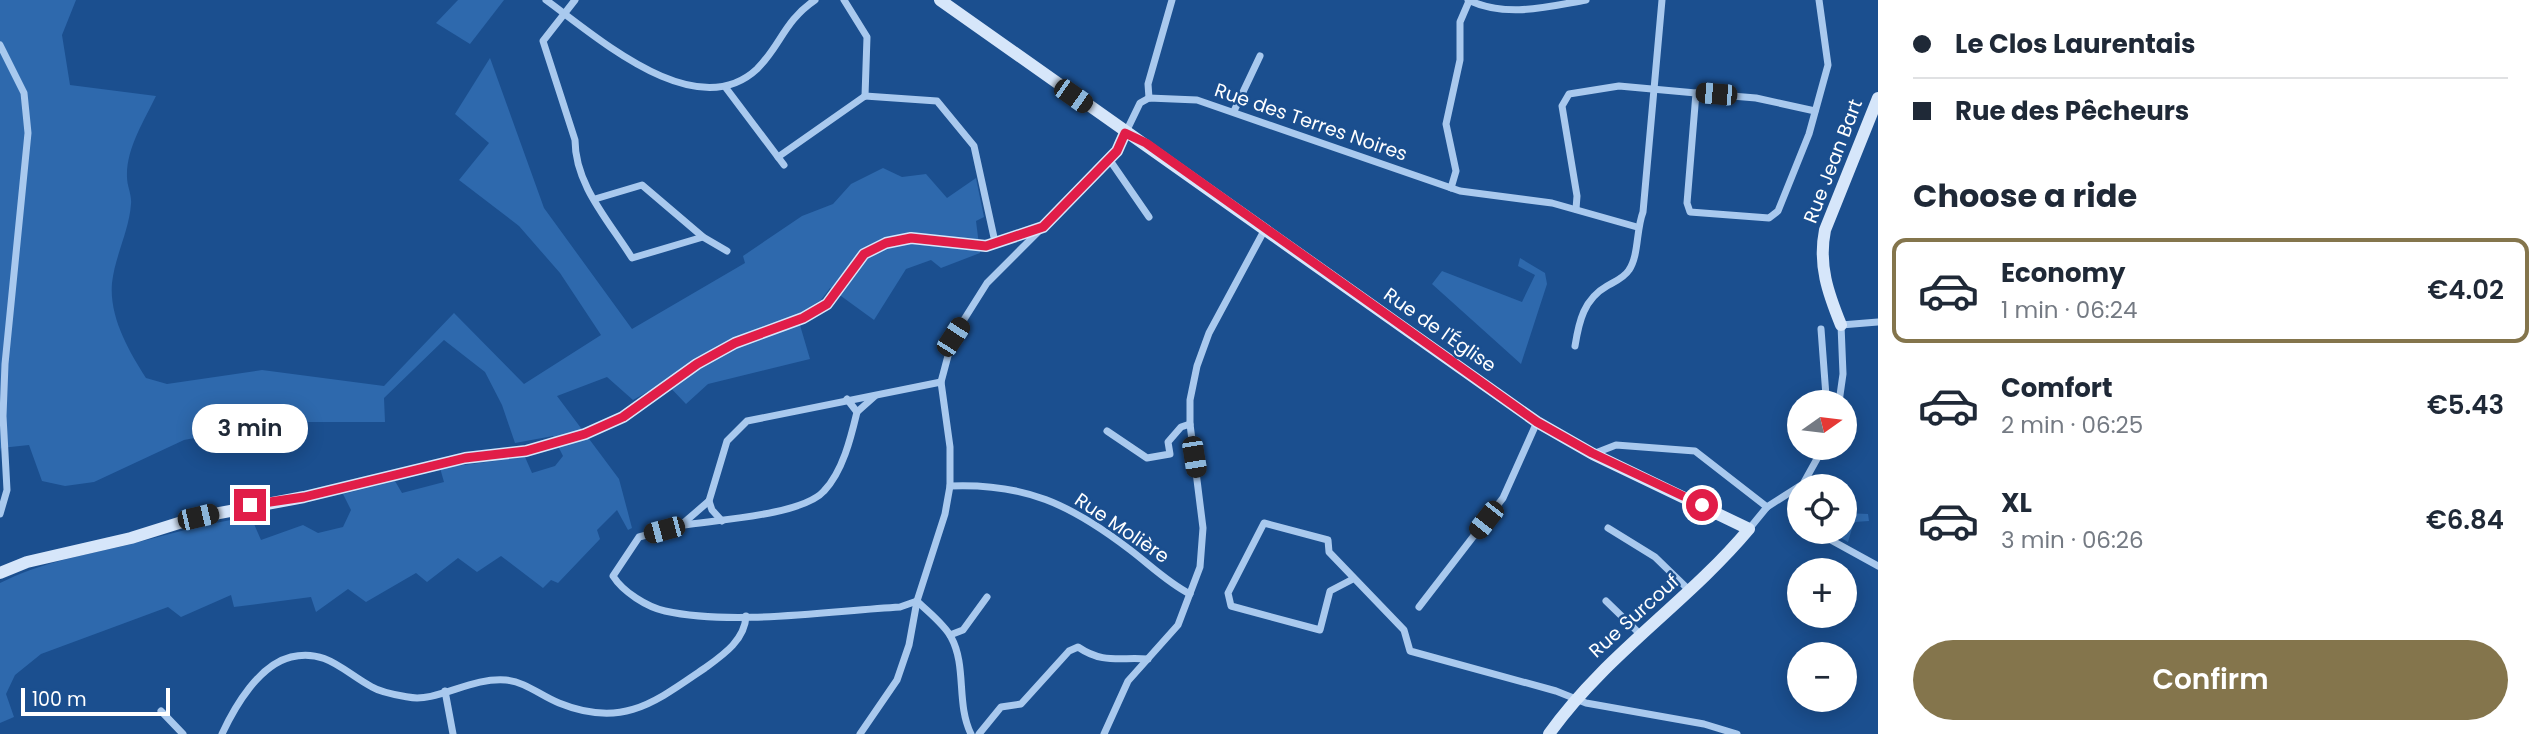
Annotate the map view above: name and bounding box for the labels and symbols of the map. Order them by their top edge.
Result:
car [1050,75,1097,117]
street label: Rue des Terres Noires [1211,76,1411,168]
car [1695,82,1738,106]
street label: Rue Jean Bart [1797,95,1869,227]
street label: Rue de l'Église [1378,281,1502,379]
car [933,314,974,360]
north arrow [1787,390,1857,460]
callout: 3 min [192,404,308,452]
car [1181,435,1208,479]
street label: Rue Molière [1069,486,1175,570]
route end [234,489,266,521]
route start [1686,489,1718,521]
car [1465,497,1508,543]
car [176,502,221,532]
car [641,514,688,546]
street label: Rue Surcouf [1583,568,1685,664]
scale bar [21,685,170,717]

